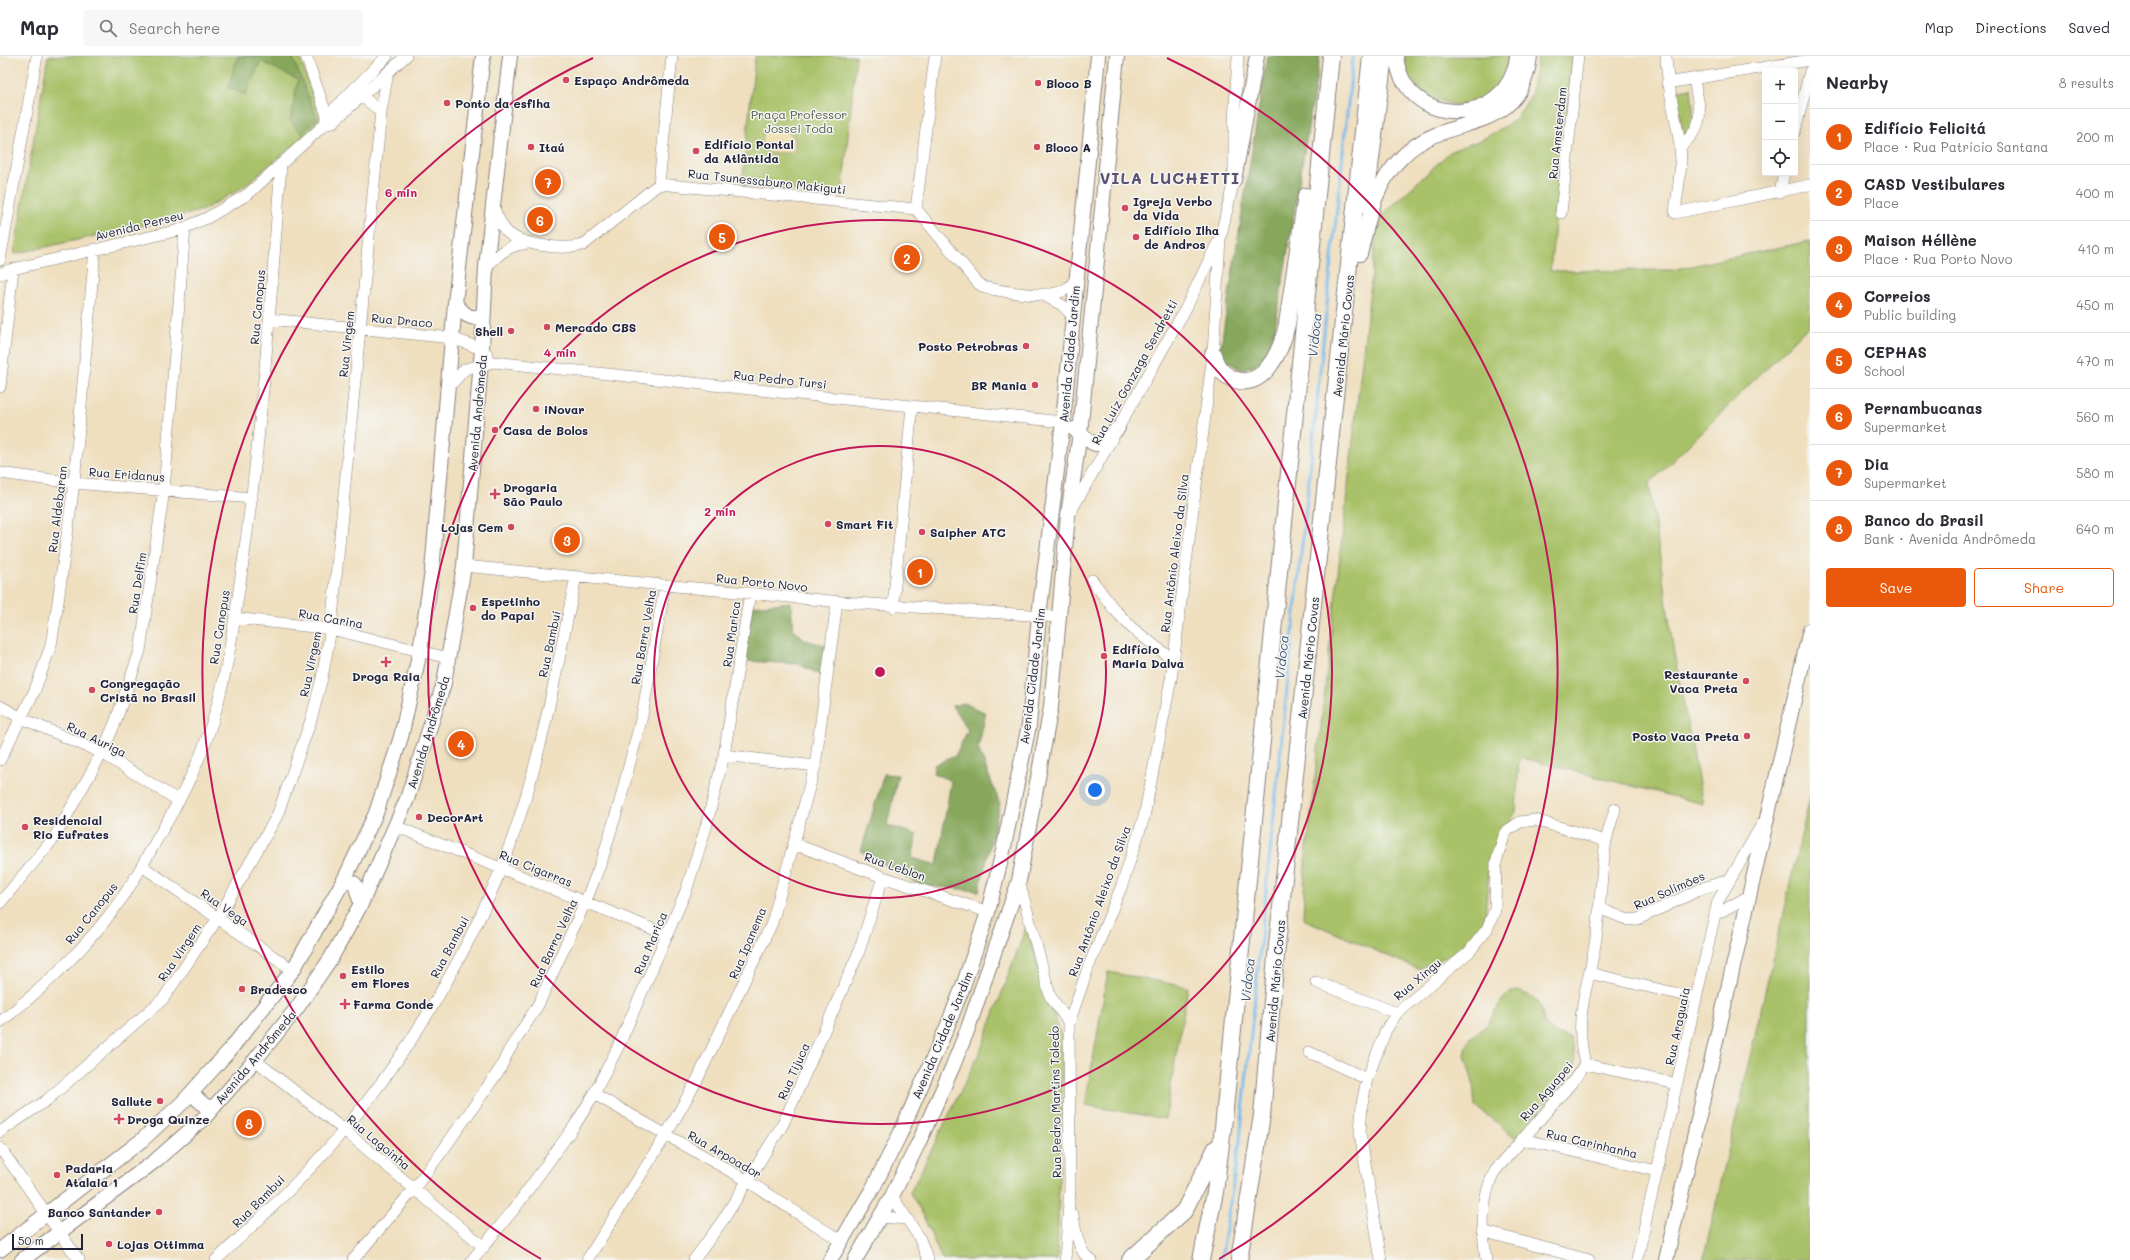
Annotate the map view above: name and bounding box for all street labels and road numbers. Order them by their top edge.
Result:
street label: Rua Amsterdam [1544,86,1570,180]
street label: Rua Tsunessaburo Makiguti [687,165,847,197]
street label: Avenida Perseu [93,206,185,244]
street label: Rua Canopus [246,269,268,345]
street label: Avenida Mário Covas [1329,274,1357,398]
street label: Avenida Cidade Jardim [1055,285,1083,423]
street label: Rua Luiz Gonzaga Sendretti [1087,296,1181,448]
street label: Rua Draco [371,309,433,331]
street label: Rua Virgem [335,310,357,378]
street label: Avenida Andrômeda [464,354,490,472]
street label: Rua Pedro Tursi [733,366,827,392]
street label: Rua Eridanus [88,463,166,485]
street label: Rua Aldebaran [44,465,70,553]
street label: Rua Antônio Aleixo da Silva [1156,473,1192,633]
street label: Rua Delfim [124,551,150,615]
street label: Rua Porto Novo [716,569,808,595]
street label: Rua Canopus [205,588,233,665]
street label: Rua Barra Velha [627,588,659,686]
street label: Avenida Mário Covas [1294,596,1322,720]
street label: Rua Marica [718,600,744,668]
street label: Rua Carina [297,604,365,632]
street label: Avenida Cidade Jardim [1016,607,1048,745]
street label: Rua Bambui [534,609,564,679]
street label: Rua Virgem [295,630,325,698]
street label: Avenida Andrômeda [403,673,453,791]
street label: Rua Auriga [64,718,130,760]
street label: Rua Antônio Aleixo da Silva [1064,823,1134,979]
street label: Rua Cigarras [497,846,575,890]
street label: Rua Leblon [862,848,928,884]
street label: Rua Solimões [1631,867,1707,913]
street label: Rua Canopus [61,879,121,947]
street label: Rua Vega [198,885,252,929]
street label: Rua Barra Velha [525,896,581,990]
street label: Rua Ipanema [725,905,769,981]
street label: Rua Marica [630,909,670,977]
street label: Rua Bambui [426,913,472,981]
street label: Avenida Mário Covas [1262,919,1288,1043]
street label: Rua Virgem [154,920,204,984]
street label: Rua Xingu [1390,954,1444,1004]
street label: Avenida Cidade Jardim [908,969,976,1101]
street label: Rua Araguaia [1661,985,1693,1067]
street label: Avenida Andrômeda [211,1007,299,1107]
street label: Rua Pedro Martins Toledo [1046,1026,1064,1178]
street label: Rua Tijuca [773,1040,813,1102]
street label: Rua Aguapei [1516,1058,1576,1124]
street label: Rua Lagoinha [344,1111,414,1173]
street label: Rua Carinhanha [1545,1125,1639,1161]
street label: Rua Arpoador [685,1126,765,1182]
street label: Rua Bambui [228,1171,288,1231]

